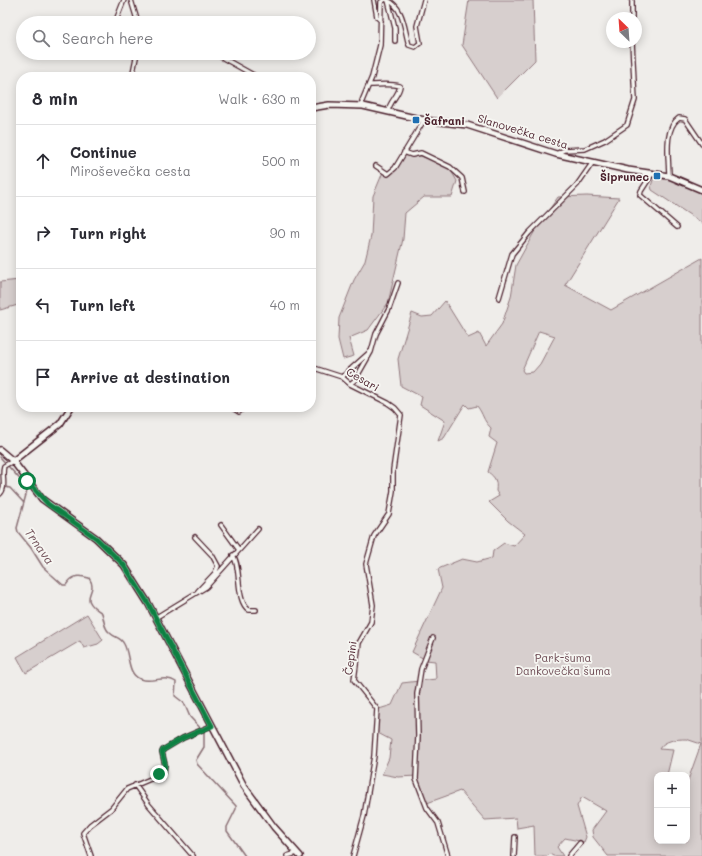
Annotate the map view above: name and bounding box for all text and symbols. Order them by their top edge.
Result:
north arrow [606,12,642,48]
search box [16,16,316,60]
icon: search [30,27,52,49]
text: Search here [62,28,153,48]
text: 8 min [32,87,78,109]
text: Walk · 630 m [218,90,300,107]
street label: Slanovečka cesta [476,110,570,152]
place label: Šafrani [424,113,465,128]
marker: Šafrani [411,115,421,125]
text: Continue [70,142,137,162]
icon: ahead [32,150,54,172]
text: 500 m [262,152,300,169]
text: Miroševečka cesta [70,162,191,179]
place label: Šiprunec [600,169,649,184]
marker: Šiprunec [652,171,662,181]
icon: right [32,222,54,244]
text: Turn right [70,223,147,243]
text: 90 m [270,224,300,241]
icon: left [32,294,54,316]
text: Turn left [70,295,135,315]
text: 40 m [270,296,300,313]
street label: Cesari [344,364,382,394]
icon: arrive [32,366,54,388]
text: Arrive at destination [70,367,230,387]
route start [18,472,36,490]
water label: Trnava [22,525,58,567]
street label: Čepini [340,640,360,676]
park label: Park-šuma Dankovečka šuma [515,650,611,678]
route end [150,765,168,783]
map controls [654,772,690,844]
button: + [654,772,690,808]
button: − [654,808,690,844]

